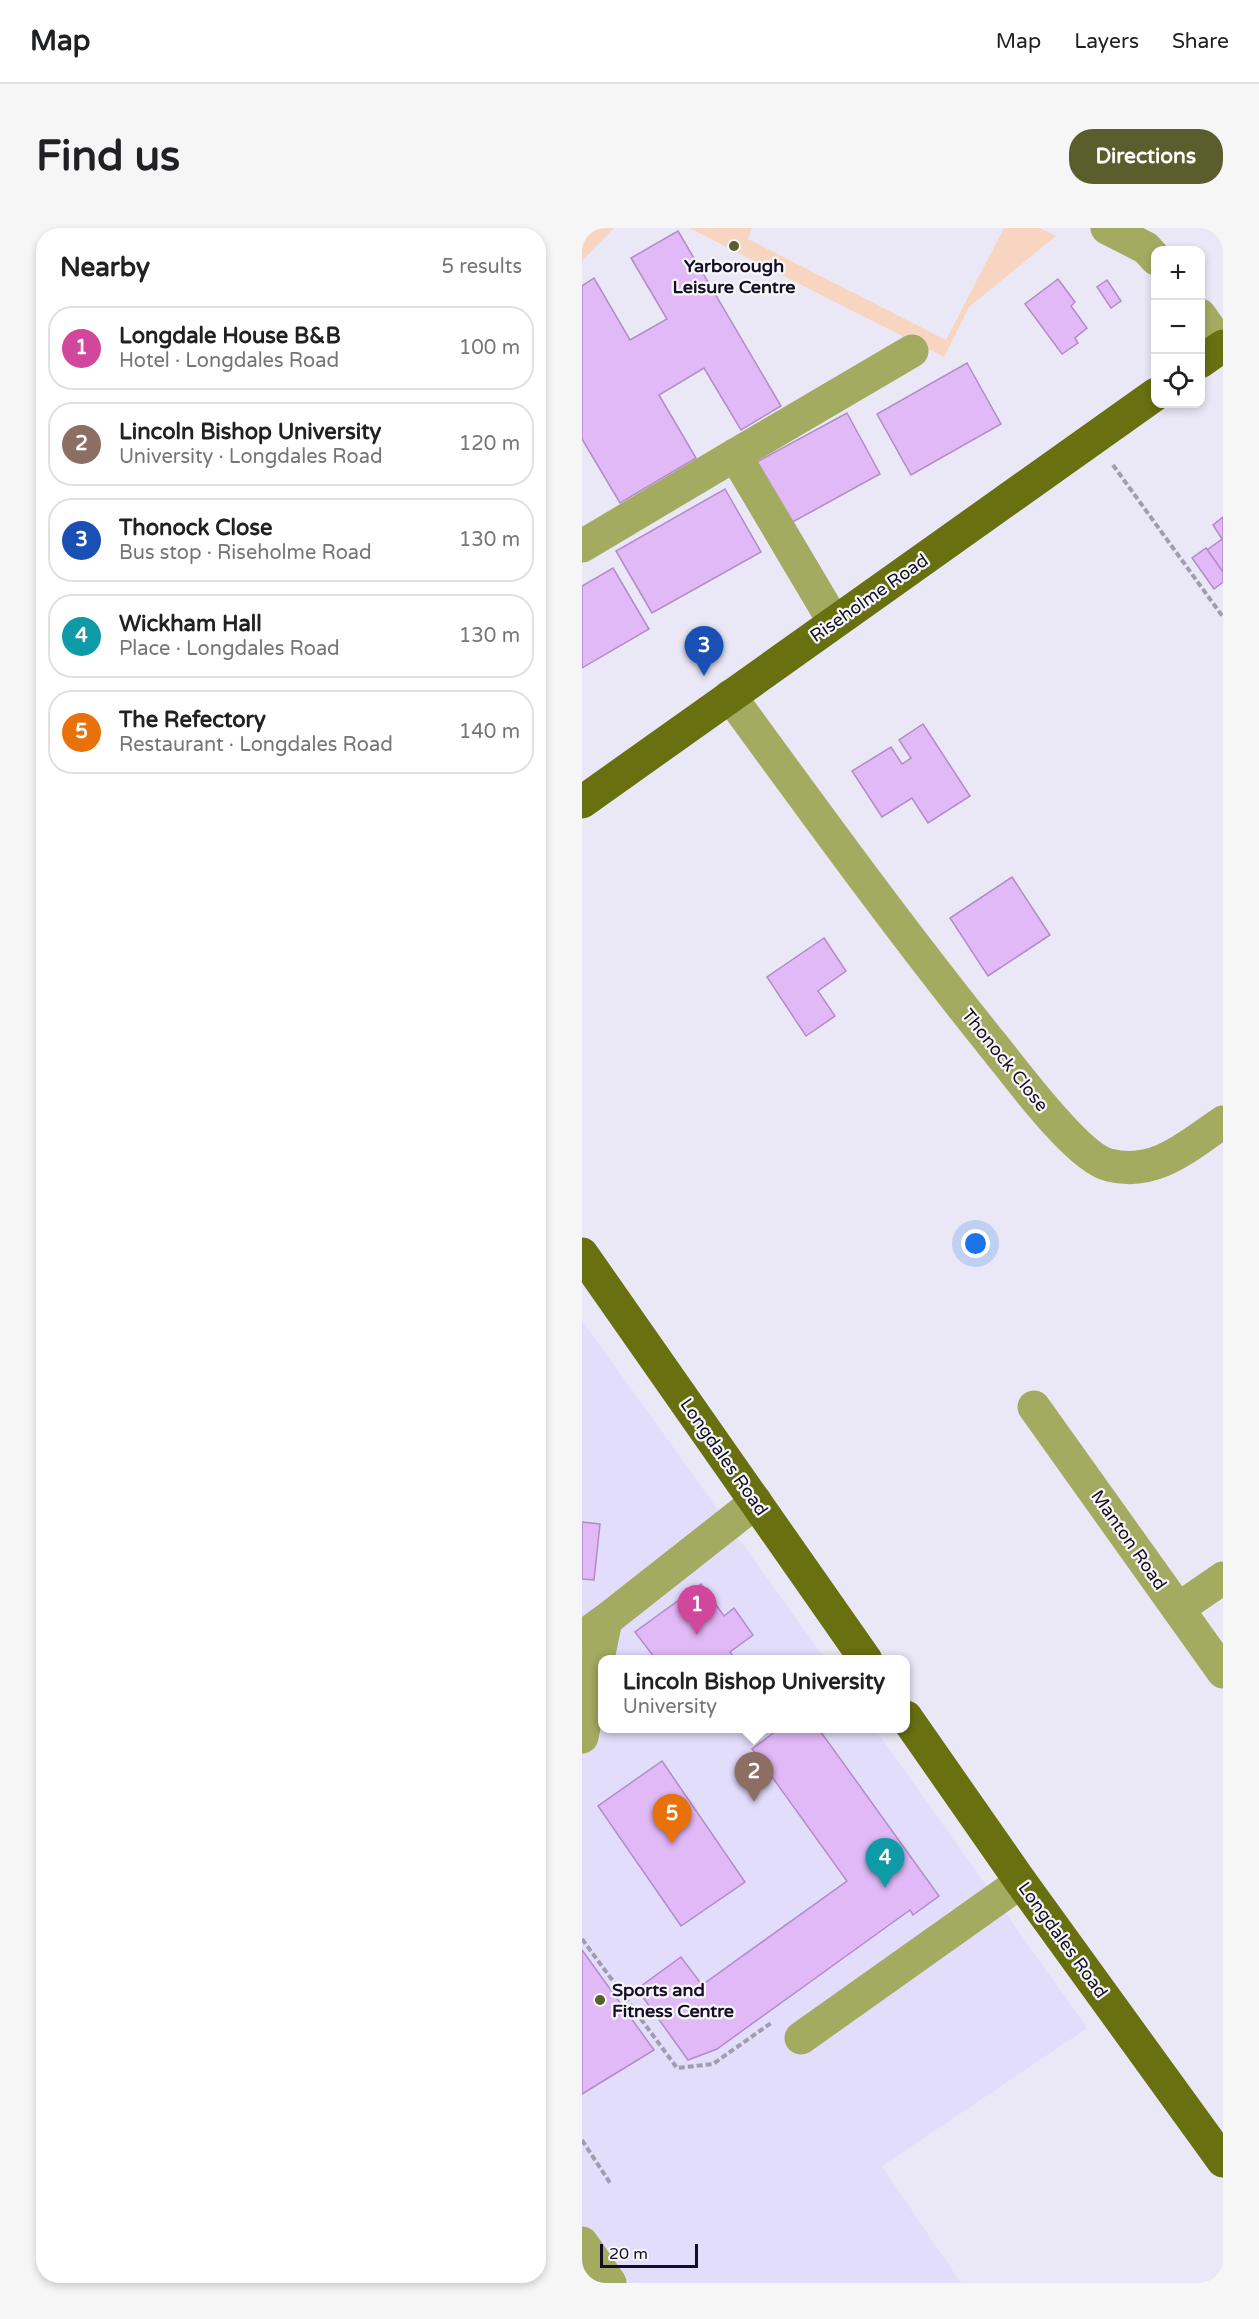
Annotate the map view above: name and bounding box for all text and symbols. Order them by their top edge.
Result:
text: Map [30,24,90,58]
text: Map [996,29,1041,54]
text: Layers [1074,29,1139,54]
text: Share [1172,29,1229,54]
button: Directions [1069,129,1223,184]
text: Find us [36,131,180,182]
marker: Yarborough Leisure Centre [727,239,741,253]
map controls [1151,246,1205,408]
button: + [1151,246,1205,300]
text: Nearby [60,252,150,283]
text: 5 results [442,255,522,279]
place label: Yarborough Leisure Centre [673,255,795,298]
button: − [1151,300,1205,354]
text: Longdale House B&B [119,323,341,349]
text: 1 [75,336,88,360]
text: 100 m [459,336,520,360]
text: Hotel · Longdales Road [119,349,339,373]
button: locate [1151,354,1205,408]
text: Lincoln Bishop University [119,419,381,445]
text: 2 [75,432,88,456]
text: 120 m [459,432,520,456]
text: University · Longdales Road [119,445,383,469]
text: Thonock Close [119,515,272,541]
text: 3 [75,528,88,552]
text: 130 m [459,528,520,552]
text: Bus stop · Riseholme Road [119,541,372,565]
street label: Riseholme Road [806,549,932,647]
text: Wickham Hall [119,611,262,637]
text: 4 [75,624,88,648]
text: 130 m [459,624,520,648]
pin: 3 [684,626,724,676]
text: Place · Longdales Road [119,637,340,661]
text: The Refectory [119,707,266,733]
text: 5 [75,720,88,744]
text: 140 m [459,720,520,744]
text: Restaurant · Longdales Road [119,733,393,757]
street label: Thonock Close [957,1004,1053,1116]
your location [961,1229,990,1258]
street label: Longdales Road [675,1394,773,1520]
street label: Manton Road [1086,1486,1172,1594]
pin: 1 [678,1586,716,1635]
popup [598,1655,910,1733]
text: Lincoln Bishop University [623,1669,885,1695]
text: University [623,1695,717,1719]
pin: 2 [734,1752,774,1802]
pin: 5 [652,1794,692,1844]
pin: 4 [866,1838,904,1888]
street label: Longdales Road [1013,1878,1113,2002]
place label: Sports and Fitness Centre [612,1979,734,2022]
marker: Sports and Fitness Centre [593,1993,607,2007]
scale bar [600,2241,698,2268]
text: 20 m [609,2244,648,2264]

